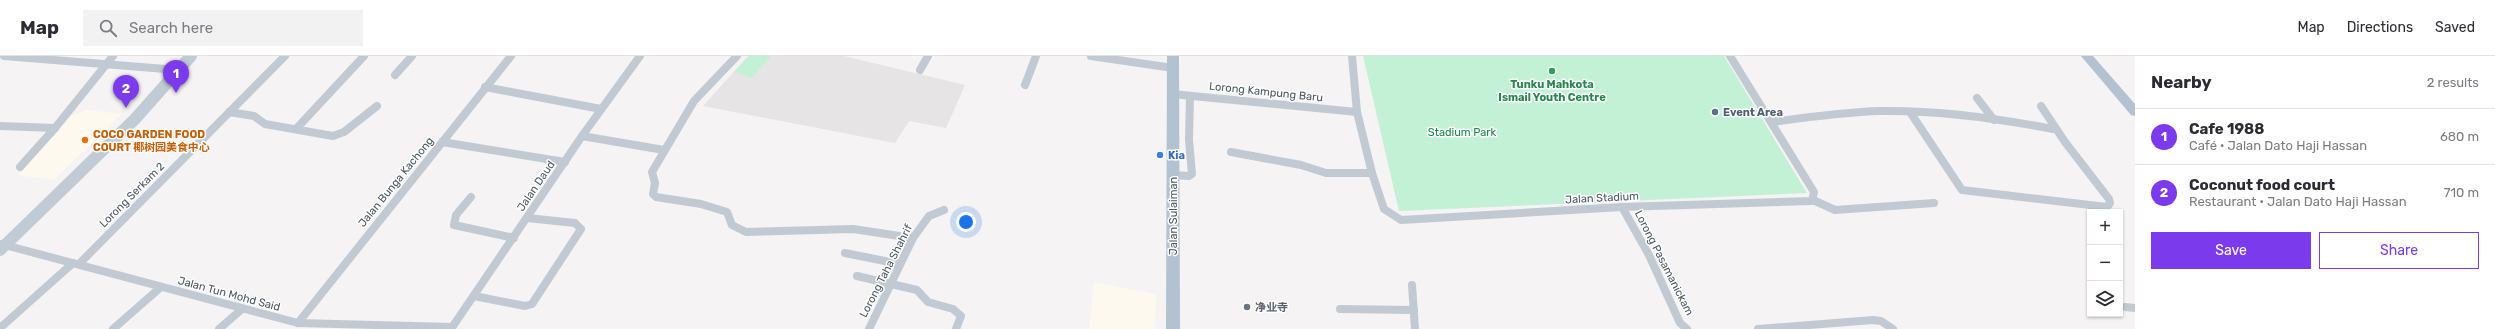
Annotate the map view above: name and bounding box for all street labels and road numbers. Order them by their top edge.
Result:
street label: Lorong Kampung Baru [1208,80,1324,104]
street label: Jalan Bunga Kachong [356,134,436,230]
street label: Jalan Daud [514,158,558,214]
street label: Lorong Serkam 2 [97,160,167,230]
street label: Jalan Sulaiman [1167,177,1180,255]
street label: Jalan Stadium [1565,190,1639,206]
street label: Lorong Pasamanickam [1632,208,1696,318]
street label: Lorong Taha Shahrif [857,222,915,320]
street label: Jalan Tun Mohd Said [176,274,282,314]

